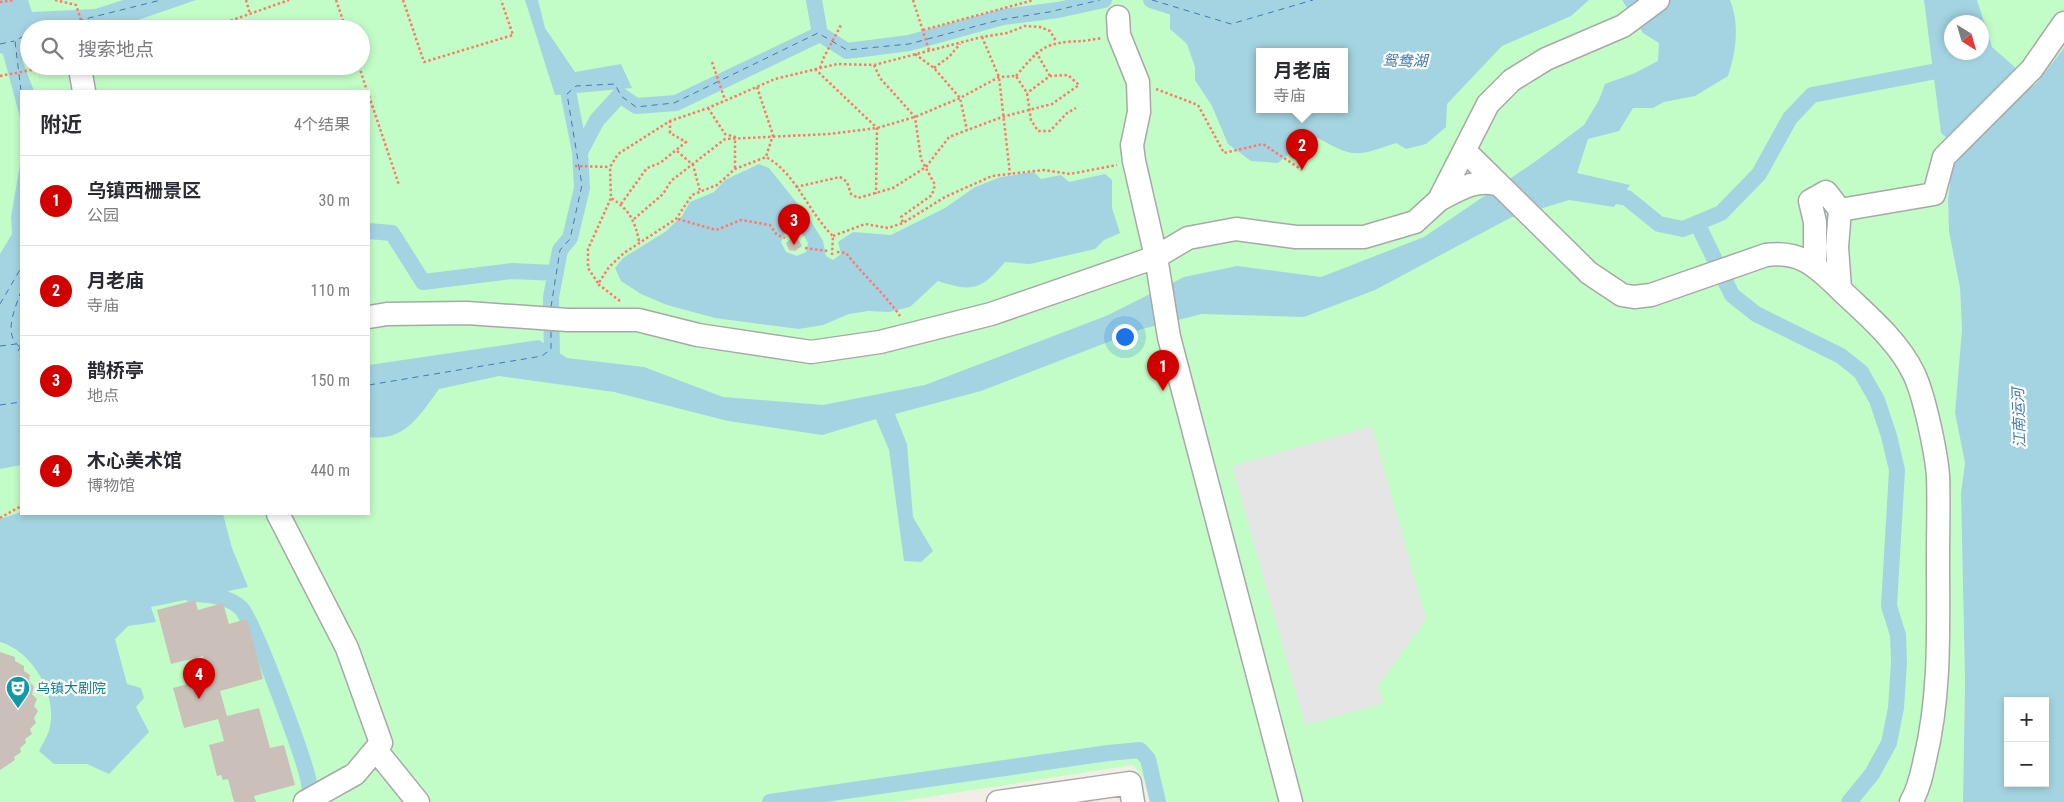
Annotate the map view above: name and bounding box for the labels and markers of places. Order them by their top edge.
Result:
pin: 2 [1286,129,1318,170]
pin: 3 [778,204,810,245]
pin: 1 [1147,350,1179,391]
pin: 4 [183,658,215,699]
theatre icon: 乌镇大剧院 [5,675,31,709]
place label: 乌镇大剧院 [36,680,106,696]

